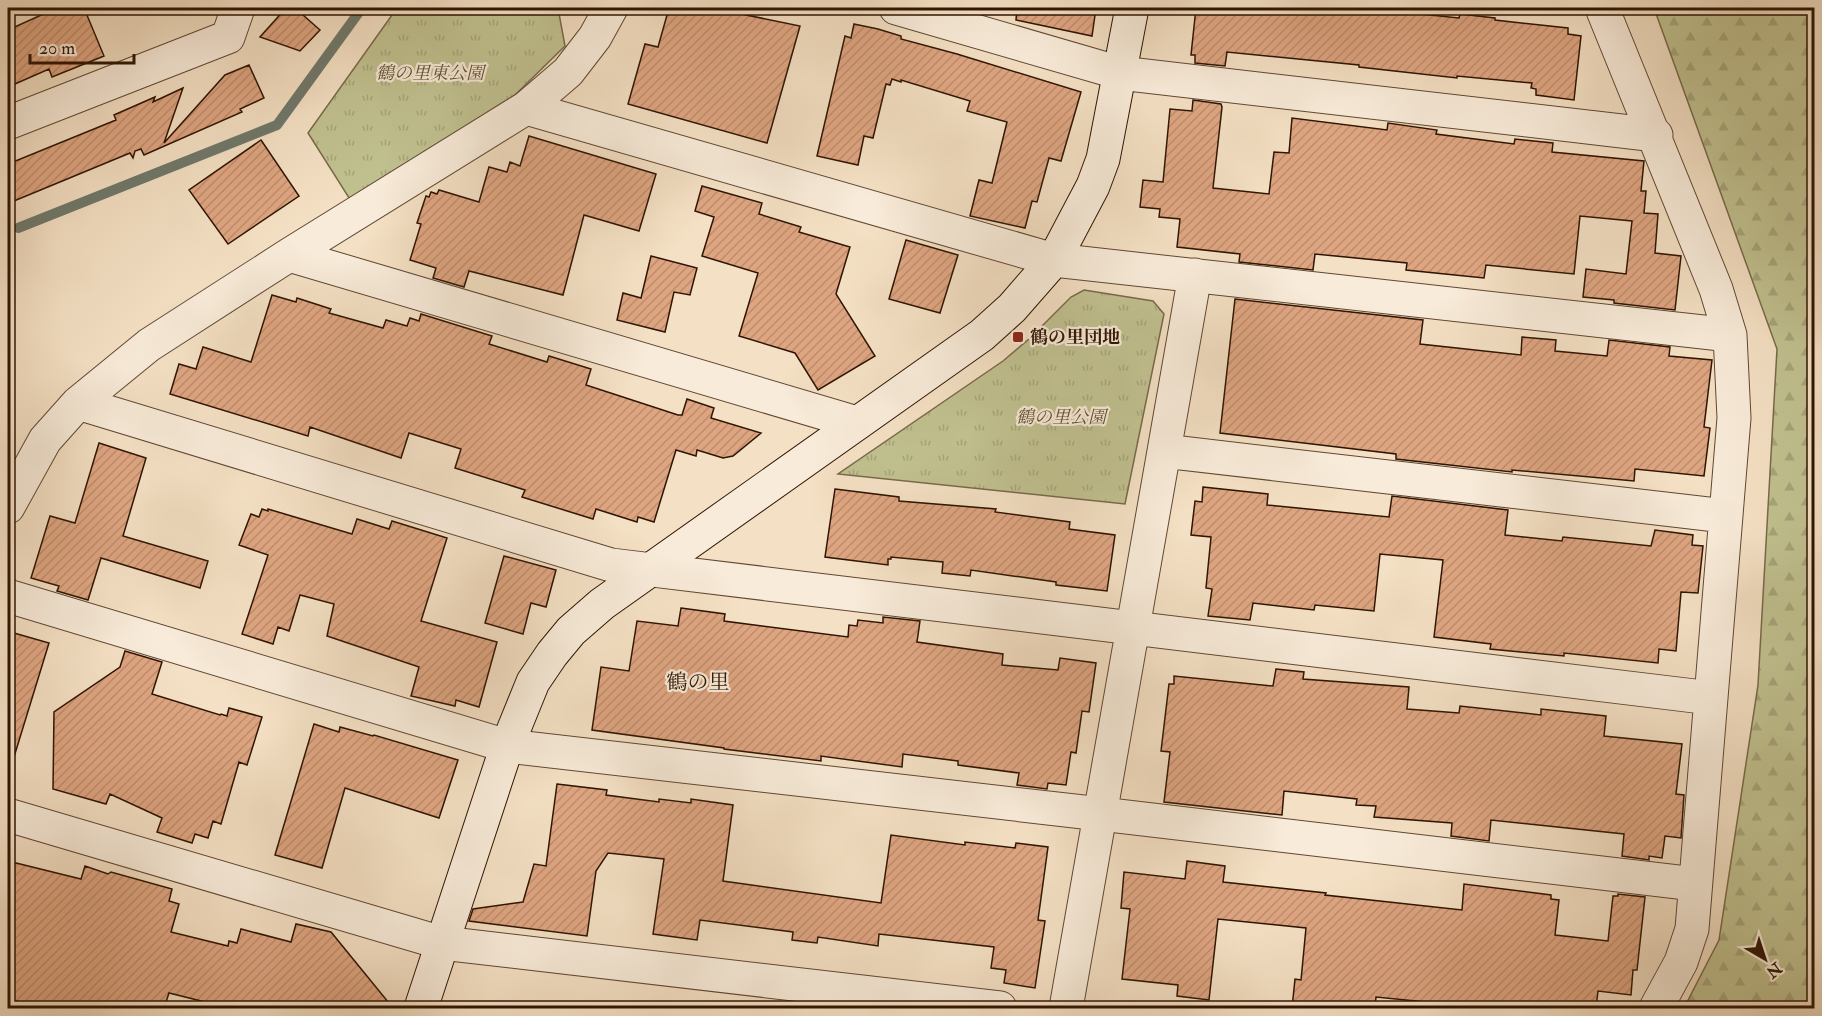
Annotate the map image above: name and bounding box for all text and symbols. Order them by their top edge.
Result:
scale bar [30,27,134,65]
text: 20 m [39,37,75,60]
park label: 鶴の里東公園 [376,62,487,85]
place label: 鶴の里団地 [1030,326,1120,349]
marker: 鶴の里団地 [1011,330,1025,344]
park label: 鶴の里公園 [1016,406,1109,429]
district label: 鶴の里 [667,669,730,696]
north arrow [1735,929,1795,989]
text: N [1761,957,1786,983]

